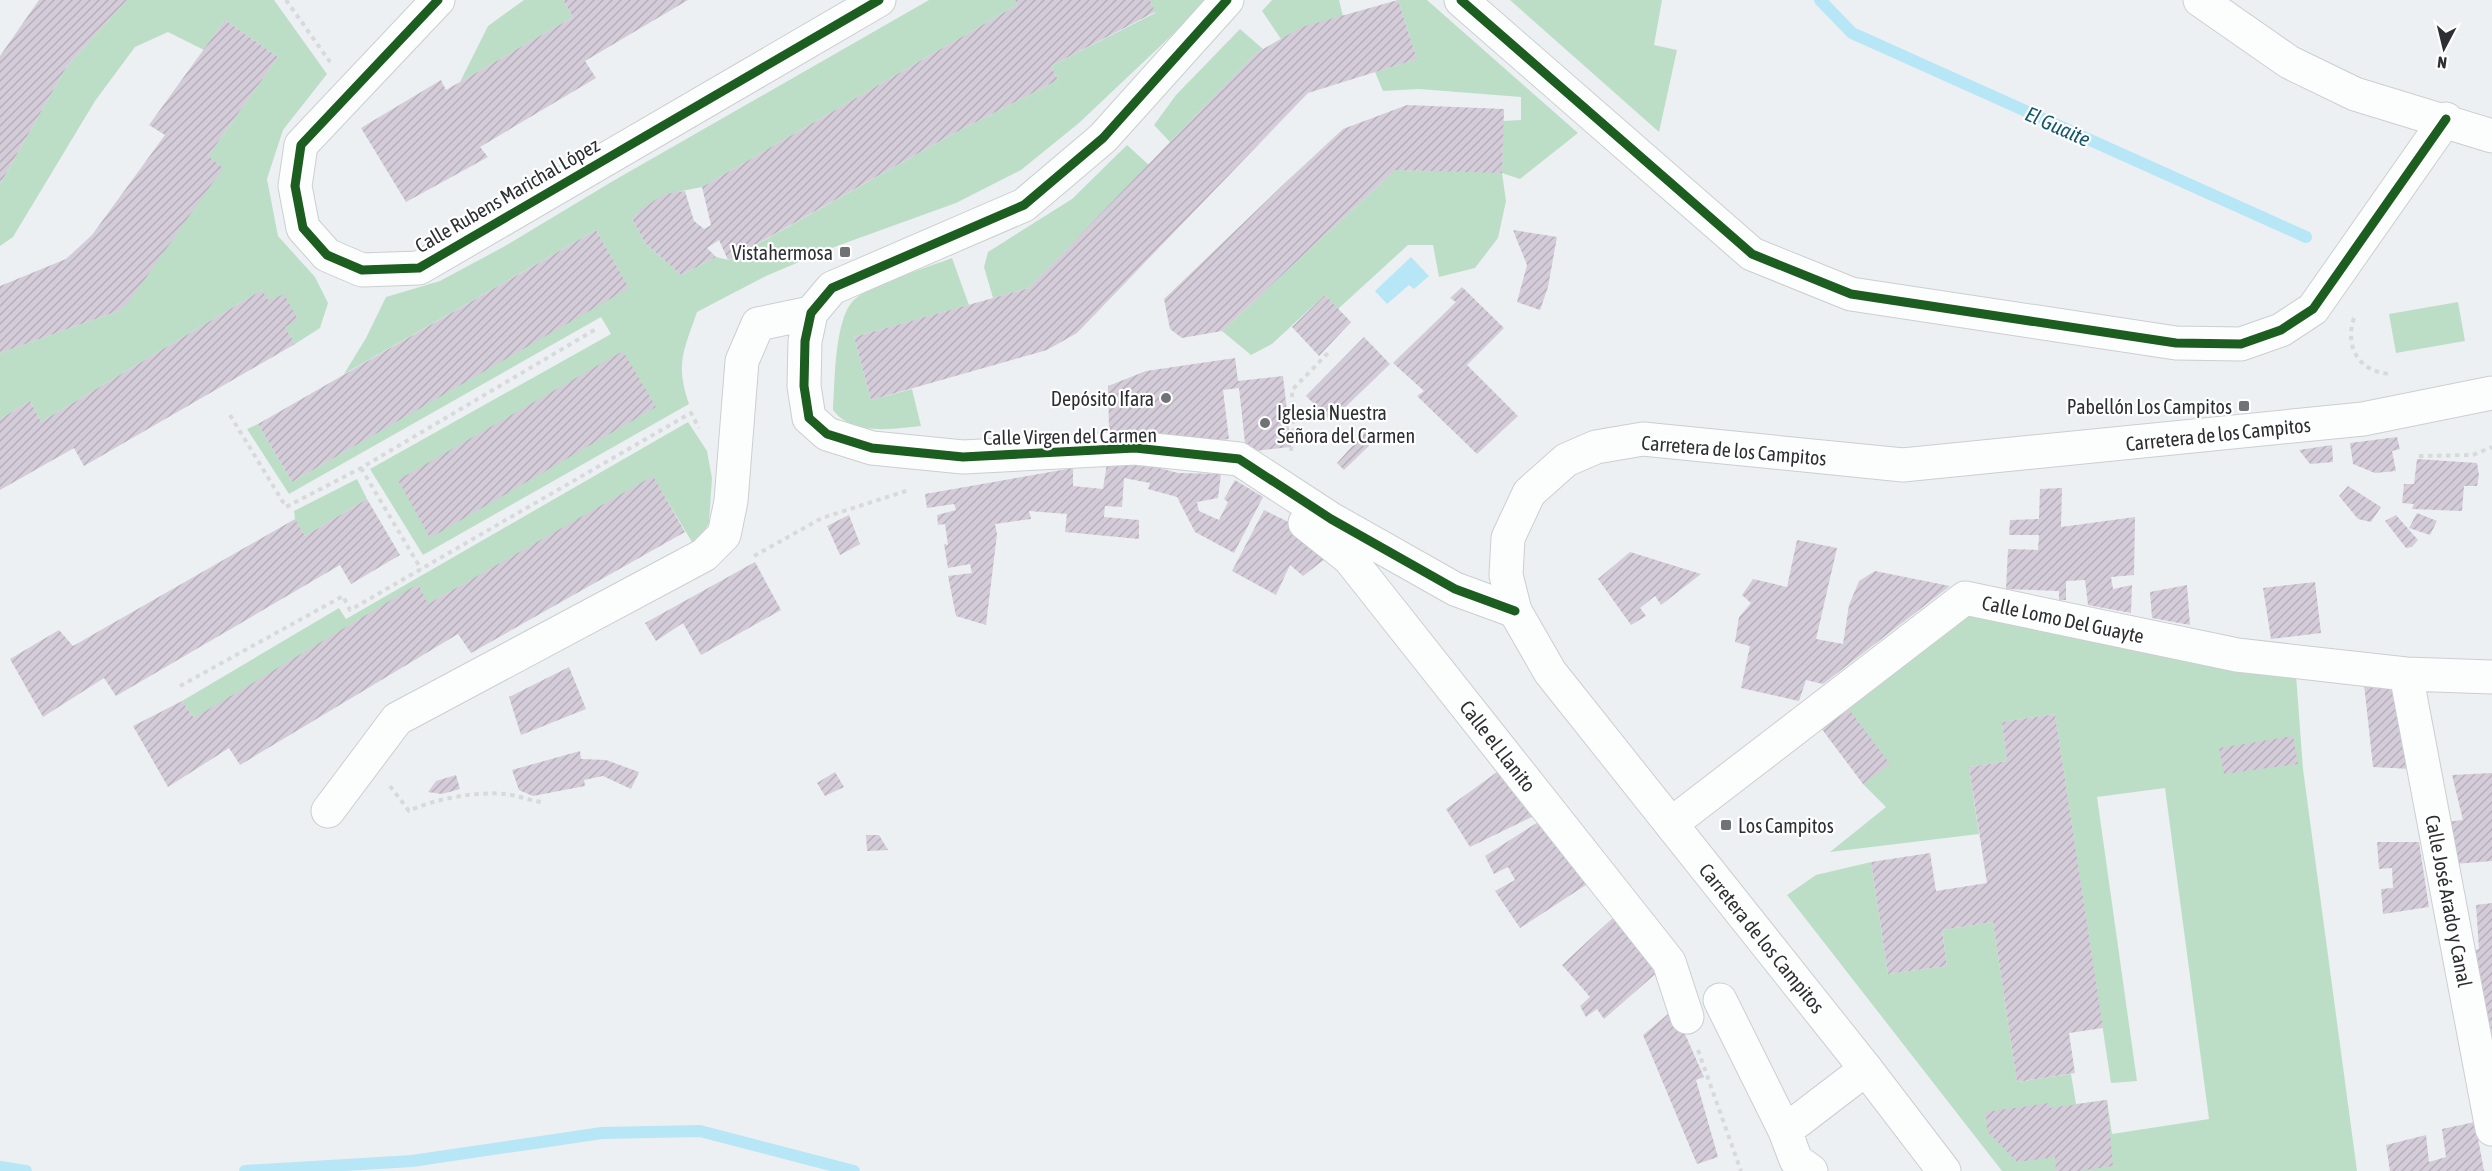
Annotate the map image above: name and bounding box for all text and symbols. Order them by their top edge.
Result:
north arrow [2414,18,2474,78]
text: N [2436,53,2448,72]
water label: El Guaite [2022,101,2094,151]
street label: Calle Rubens Marichal López [411,133,603,257]
place label: Vistahermosa [732,241,833,264]
marker: Vistahermosa [838,245,852,259]
place label: Depósito Ifara [1051,387,1154,410]
marker: Depósito Ifara [1159,391,1173,405]
place label: Pabellón Los Campitos [2067,395,2232,418]
marker: Pabellón Los Campitos [2237,399,2251,413]
place label: Iglesia Nuestra Señora del Carmen [1277,401,1415,447]
street label: Carretera de los Campitos [2124,413,2312,455]
marker: Iglesia Nuestra Señora del Carmen [1258,416,1272,430]
street label: Calle Virgen del Carmen [983,423,1157,449]
street label: Carretera de los Campitos [1640,430,1828,470]
street label: Calle Lomo Del Guayte [1980,591,2146,647]
street label: Calle el Llanito [1455,696,1541,796]
street label: Calle José Arado y Canal [2421,813,2477,990]
place label: Los Campitos [1738,814,1834,837]
marker: Los Campitos [1719,818,1733,832]
street label: Carretera de los Campitos [1695,859,1829,1017]

